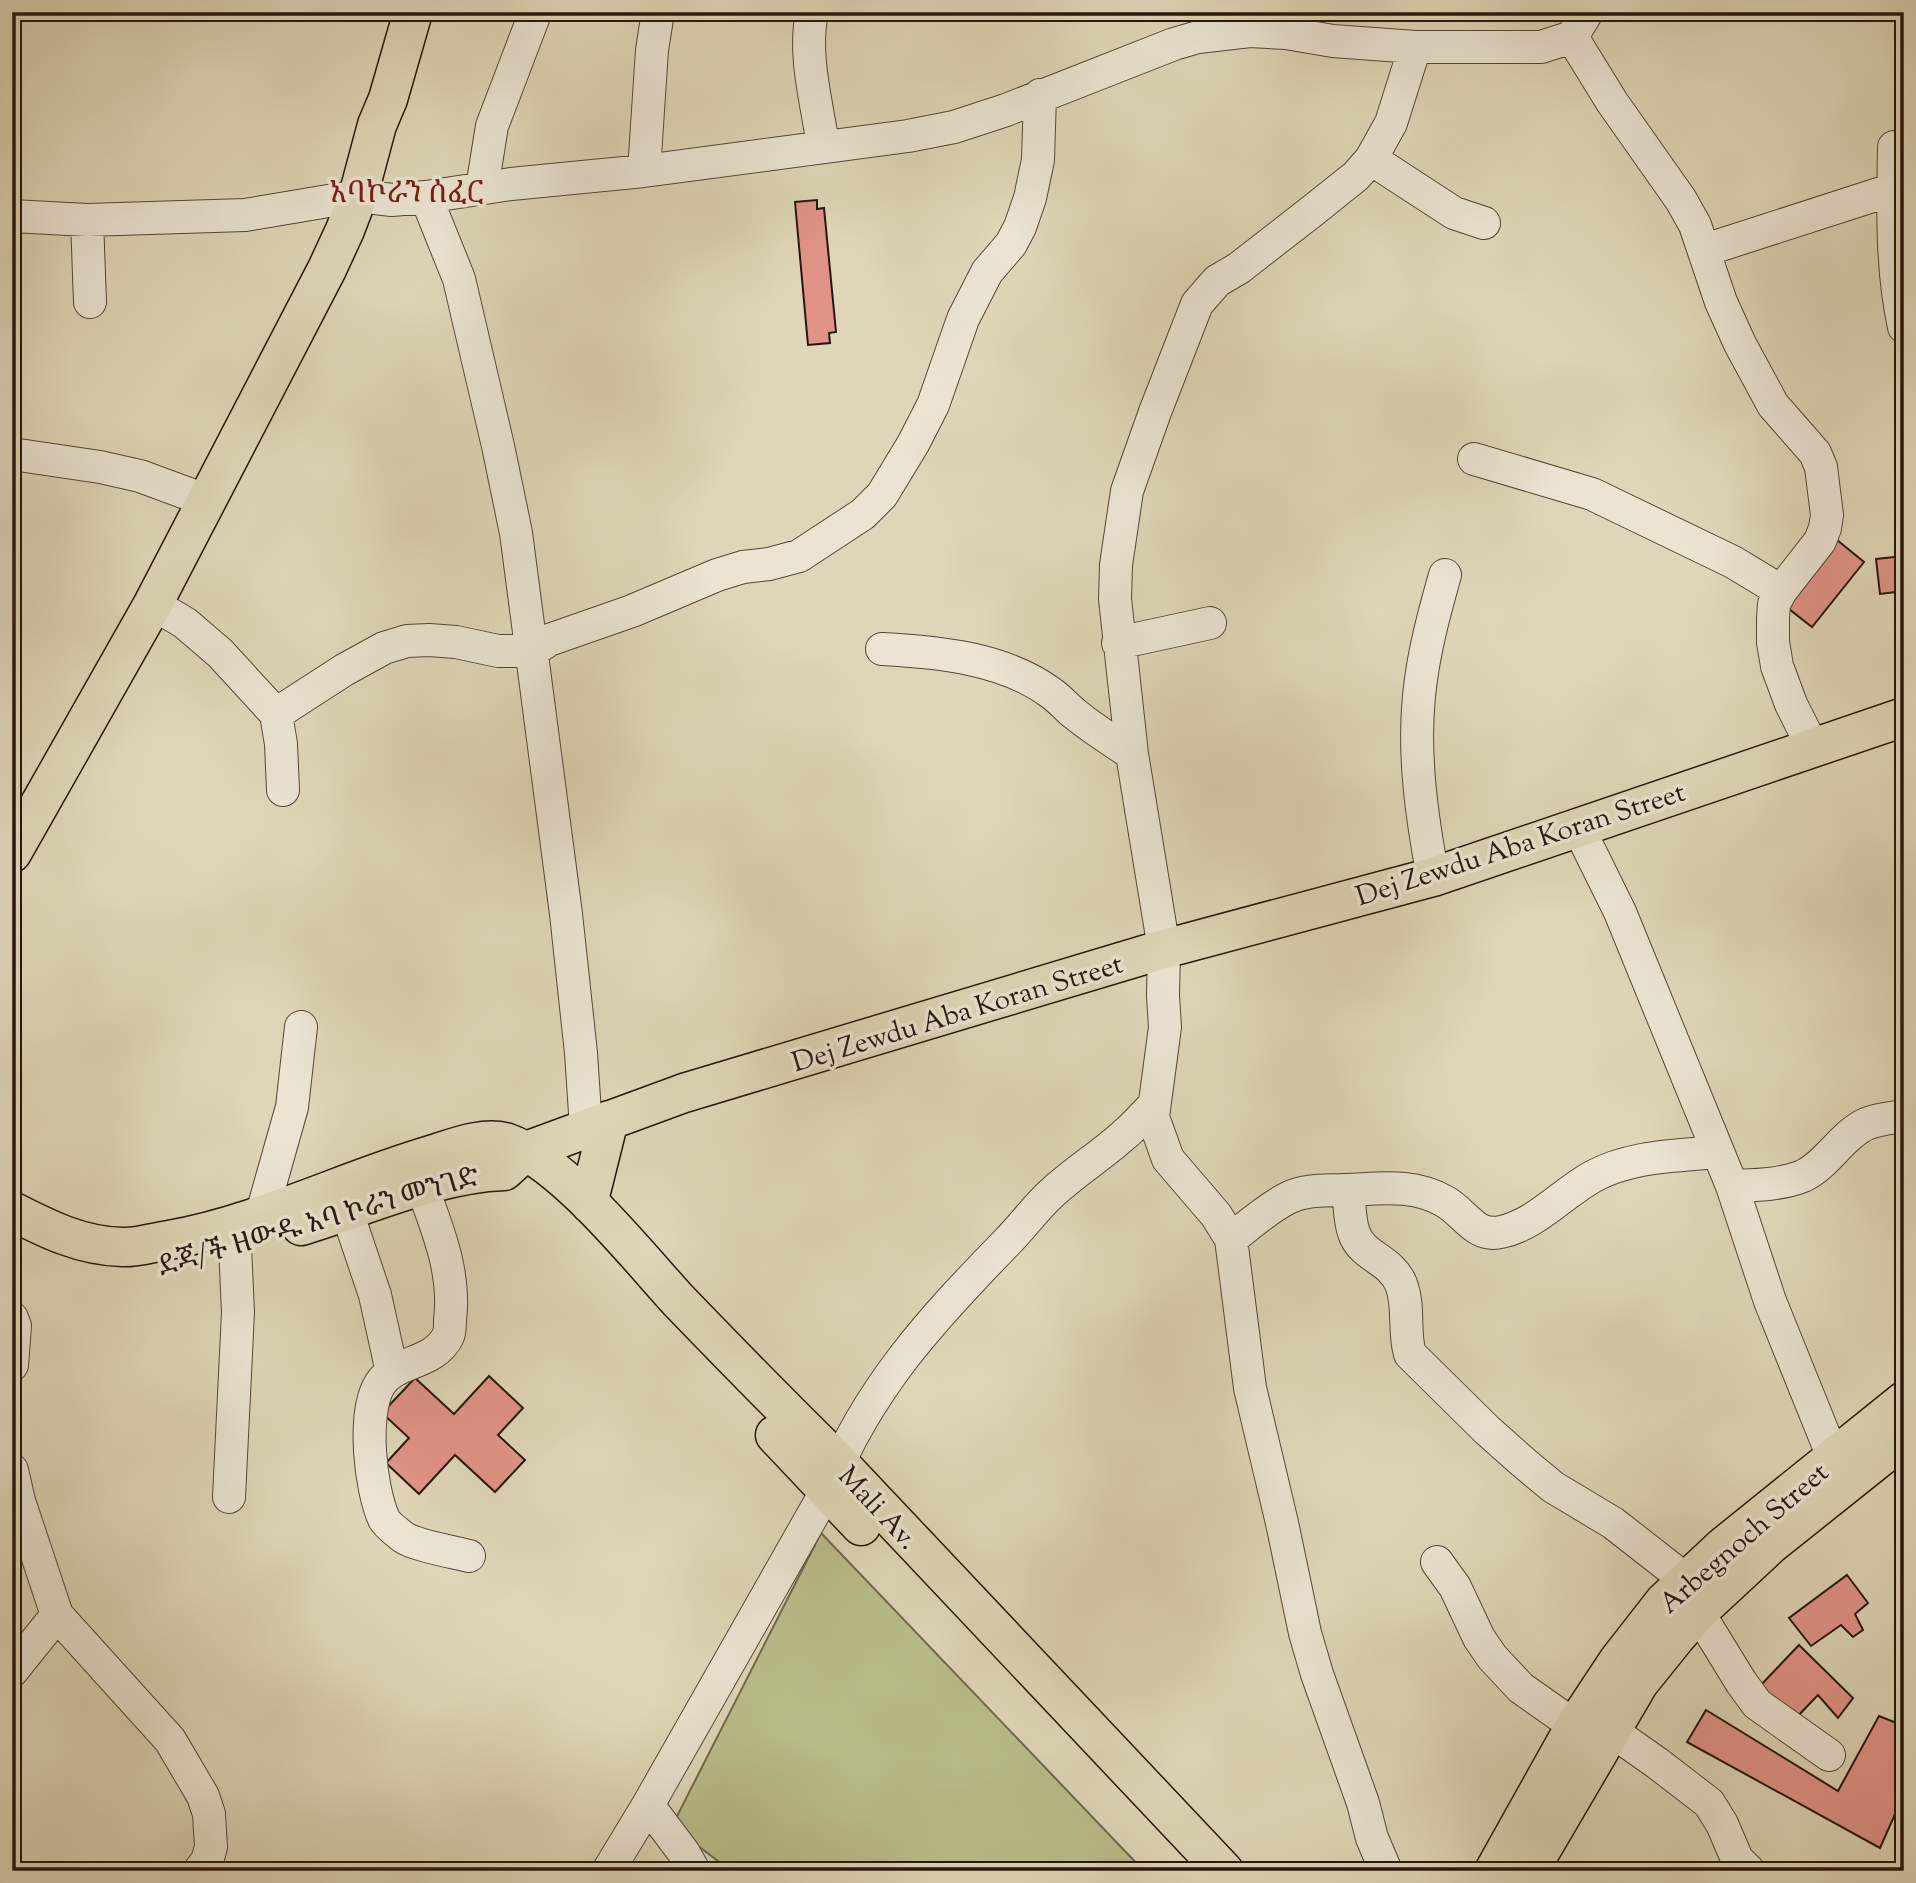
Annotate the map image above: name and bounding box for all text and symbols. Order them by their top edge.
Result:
district label: አባኮራን ሰፈር [330,173,484,216]
street label: Dej Zewdu Aba Koran Street [1351,774,1691,918]
street label: Dej Zewdu Aba Koran Street [787,945,1129,1084]
street label: ደጃ/ች ዘውዱ አባ ኮራን መንገድ [153,1158,484,1288]
street label: Arbegnoch Street [1651,1454,1839,1624]
street label: Mali Av. [827,1458,926,1560]

